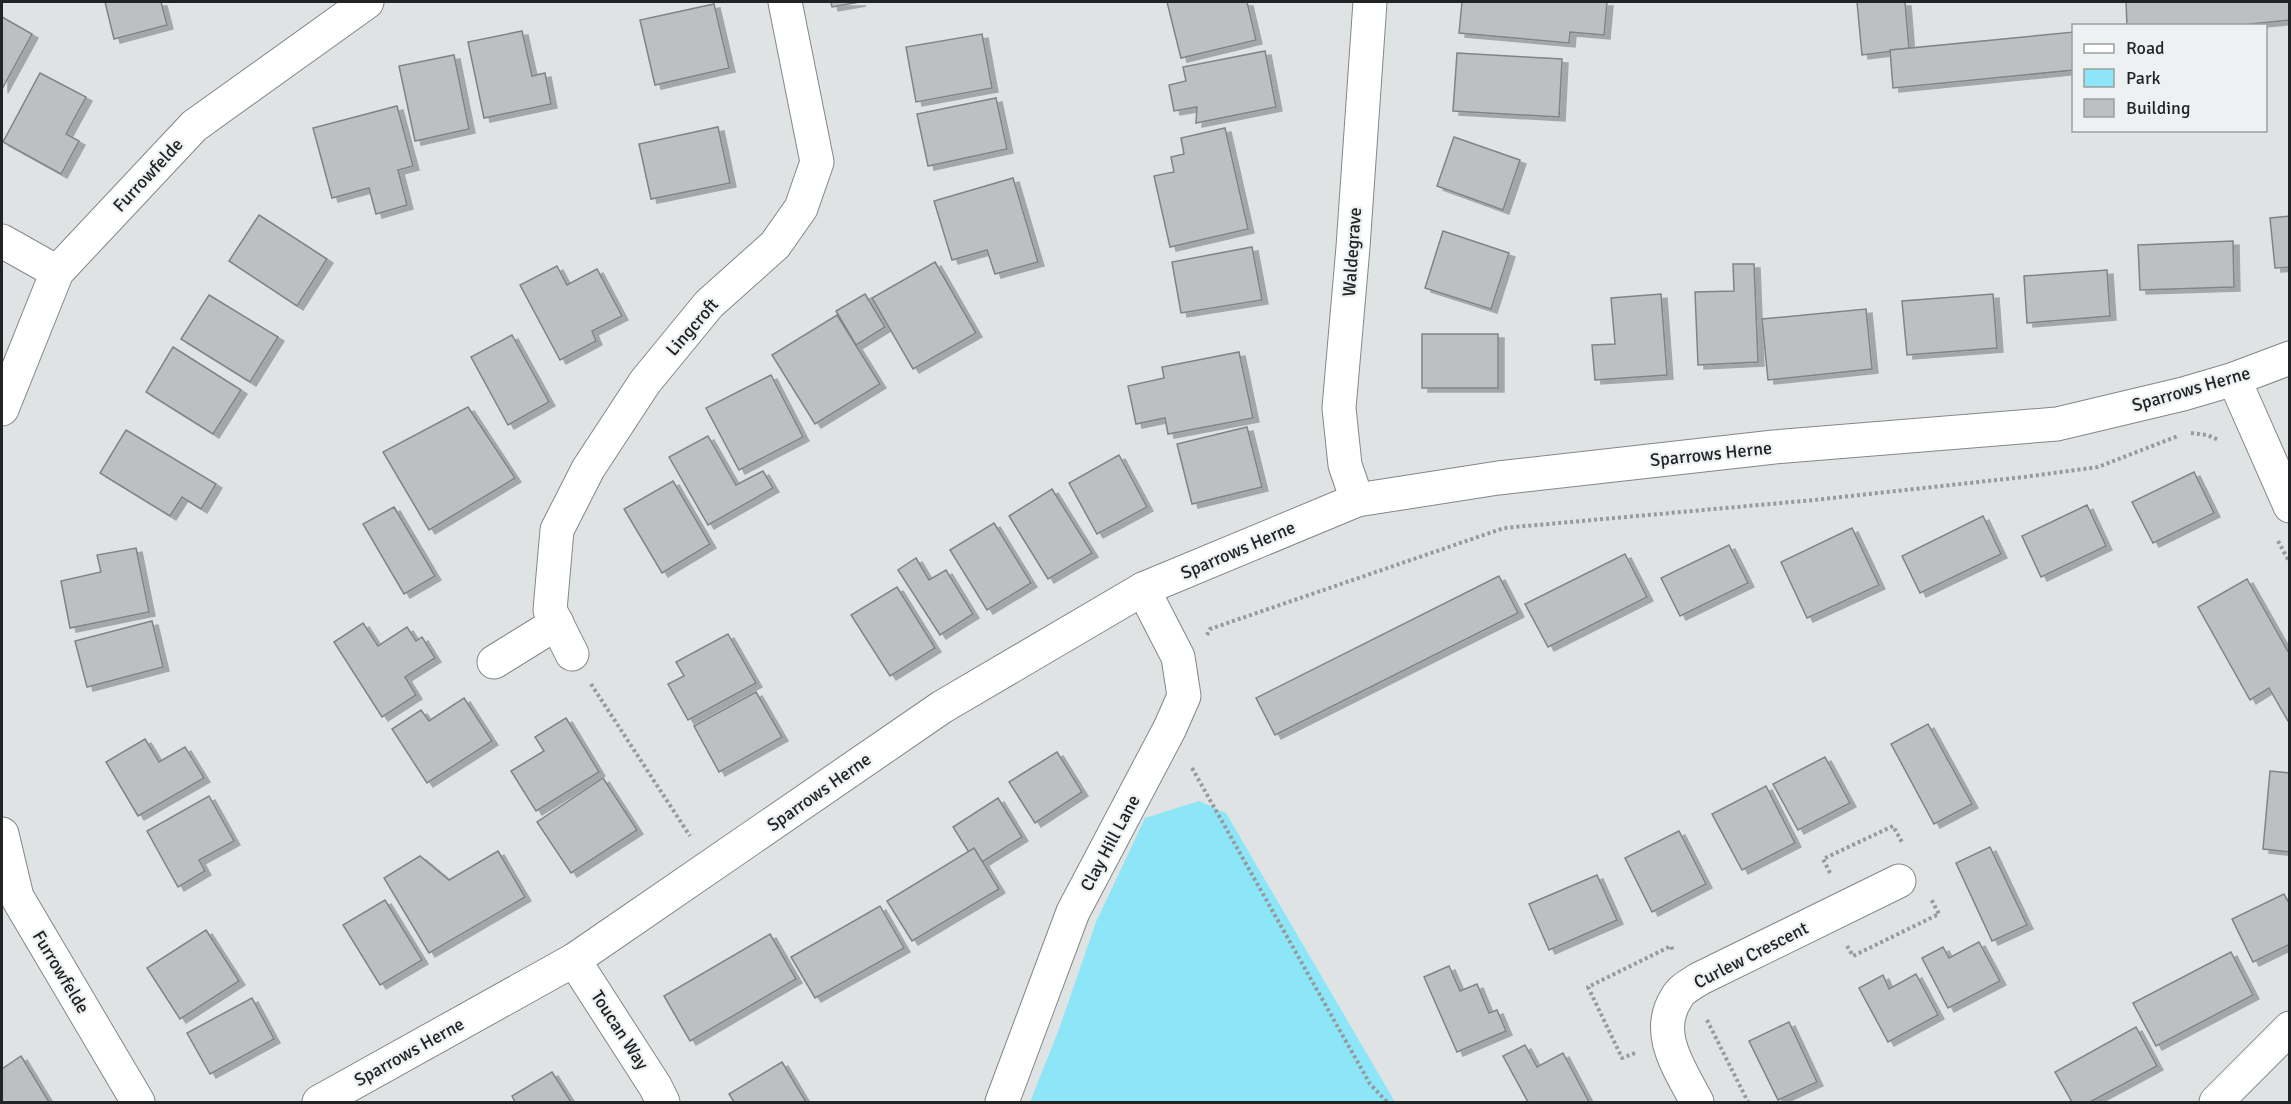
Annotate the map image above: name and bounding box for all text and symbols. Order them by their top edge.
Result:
legend [2072,24,2267,132]
text: Road [2126,37,2165,59]
text: Park [2126,67,2161,89]
text: Building [2126,97,2190,119]
street label: Furrowfelde [108,134,188,216]
street label: Waldegrave [1338,207,1366,297]
street label: Lingcroft [661,294,723,360]
street label: Sparrows Herne [2129,362,2253,416]
street label: Sparrows Herne [1649,437,1773,471]
street label: Sparrows Herne [1177,516,1299,584]
street label: Sparrows Herne [763,748,875,836]
street label: Clay Hill Lane [1075,791,1145,895]
street label: Curlew Crescent [1690,917,1812,993]
street label: Furrowfelde [28,927,94,1017]
street label: Toucan Way [586,986,654,1074]
street label: Sparrows Herne [350,1013,468,1091]

